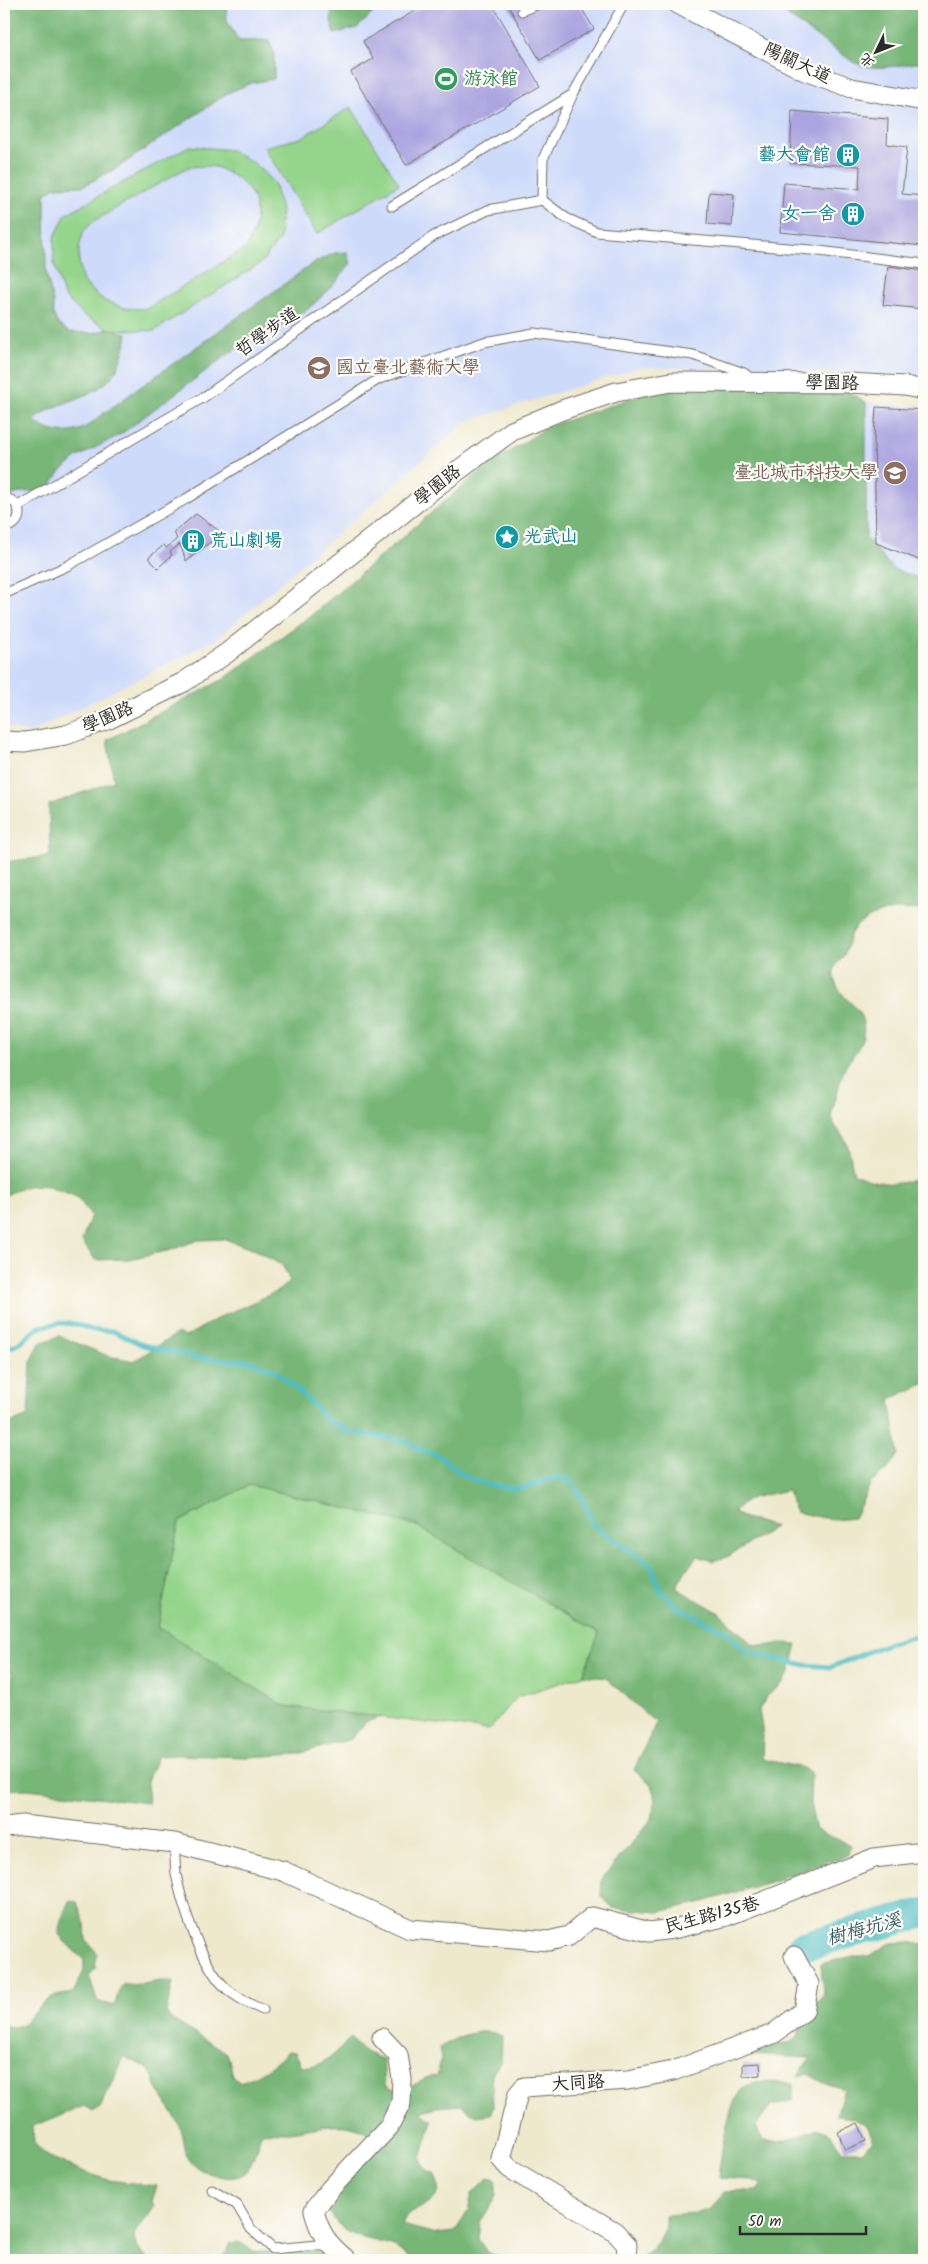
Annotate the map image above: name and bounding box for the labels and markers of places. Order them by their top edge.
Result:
place label: 游泳館 [464,65,518,94]
sports icon: 游泳館 [433,66,459,92]
place label: 藝大會館 [758,141,830,170]
building icon: 藝大會館 [835,142,861,168]
place label: 女一舍 [782,200,836,229]
building icon: 女一舍 [840,201,866,227]
place label: 國立臺北藝術大學 [336,354,480,383]
school or university icon: 國立臺北藝術大學 [306,355,332,381]
place label: 臺北城市科技大學 [734,459,878,488]
school or university icon: 臺北城市科技大學 [882,460,908,486]
place label: 光武山 [524,523,578,552]
place icon: 光武山 [494,524,520,550]
place label: 荒山劇場 [210,527,282,556]
building icon: 荒山劇場 [180,528,206,554]

